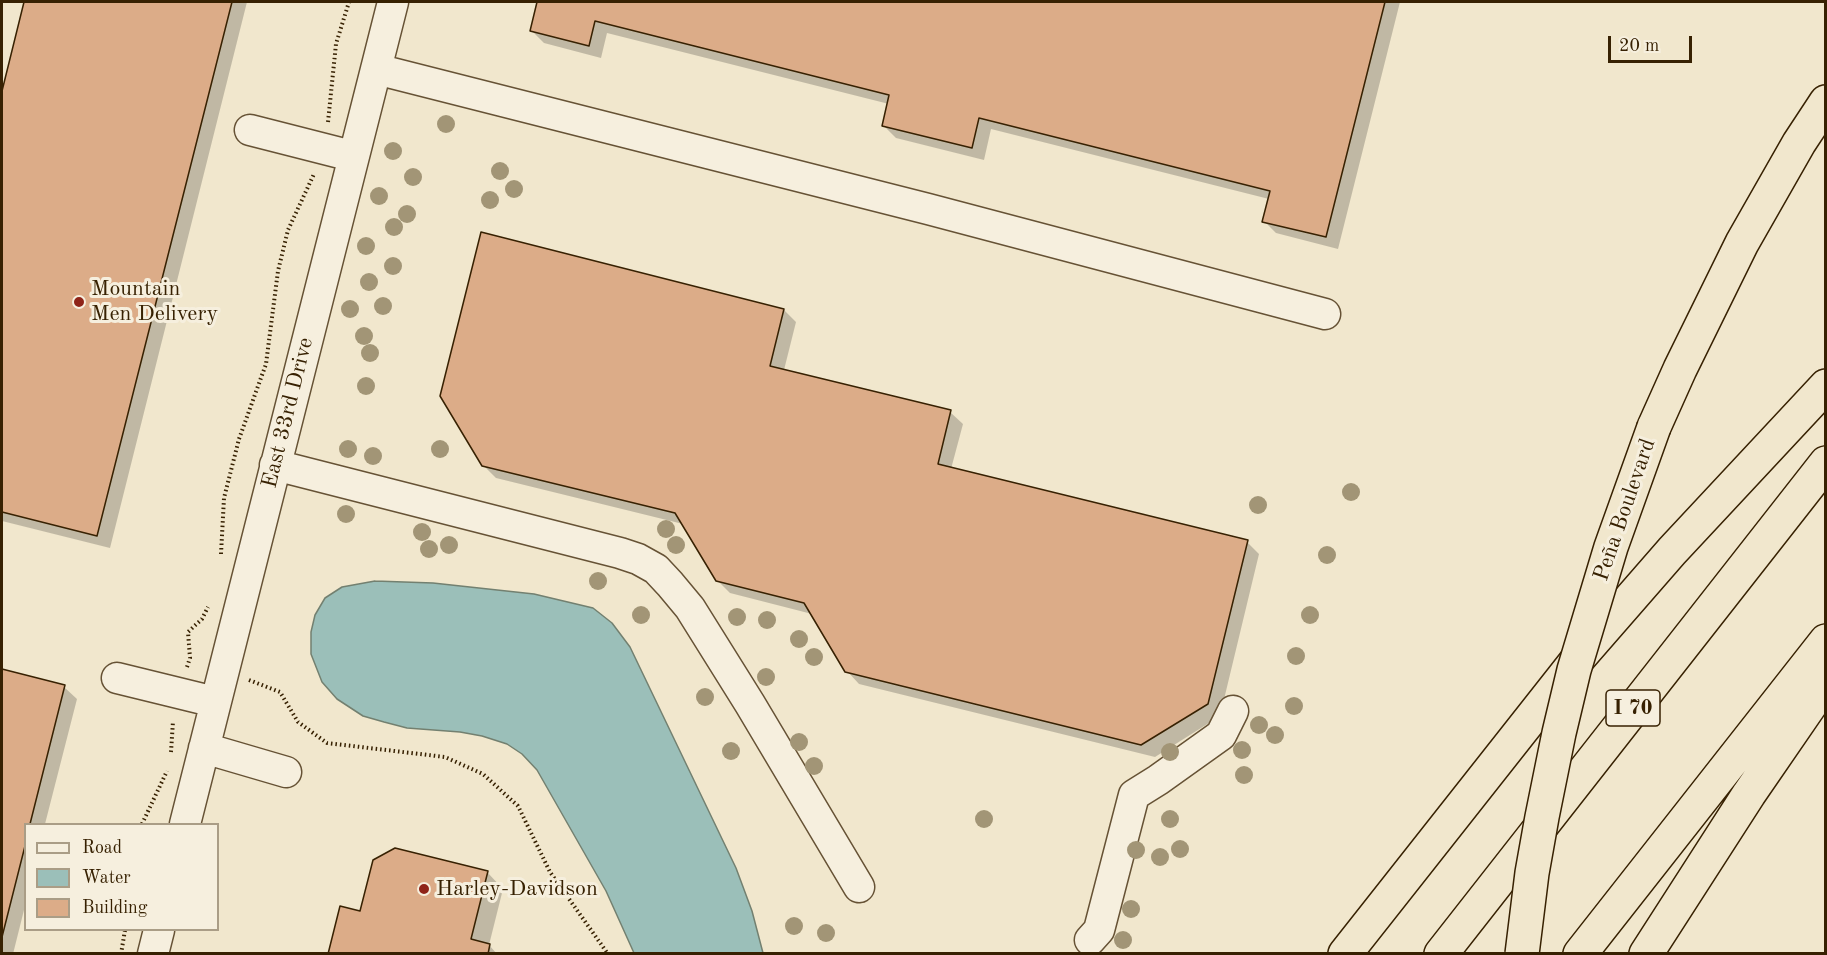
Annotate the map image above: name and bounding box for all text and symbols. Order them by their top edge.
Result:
scale bar [1611,24,1695,62]
text: 20 m [1619,37,1659,55]
place label: Mountain Men Delivery [91,276,218,328]
marker: Mountain Men Delivery [72,295,86,309]
street label: East 33rd Drive [257,335,319,491]
street label: Peña Boulevard [1588,435,1662,585]
road number: I 70 [1606,690,1660,726]
legend [24,823,219,931]
text: Road [82,839,122,857]
text: Water [82,869,131,887]
place label: Harley-Davidson [436,876,598,902]
marker: Harley-Davidson [417,882,431,896]
text: Building [82,899,147,917]

